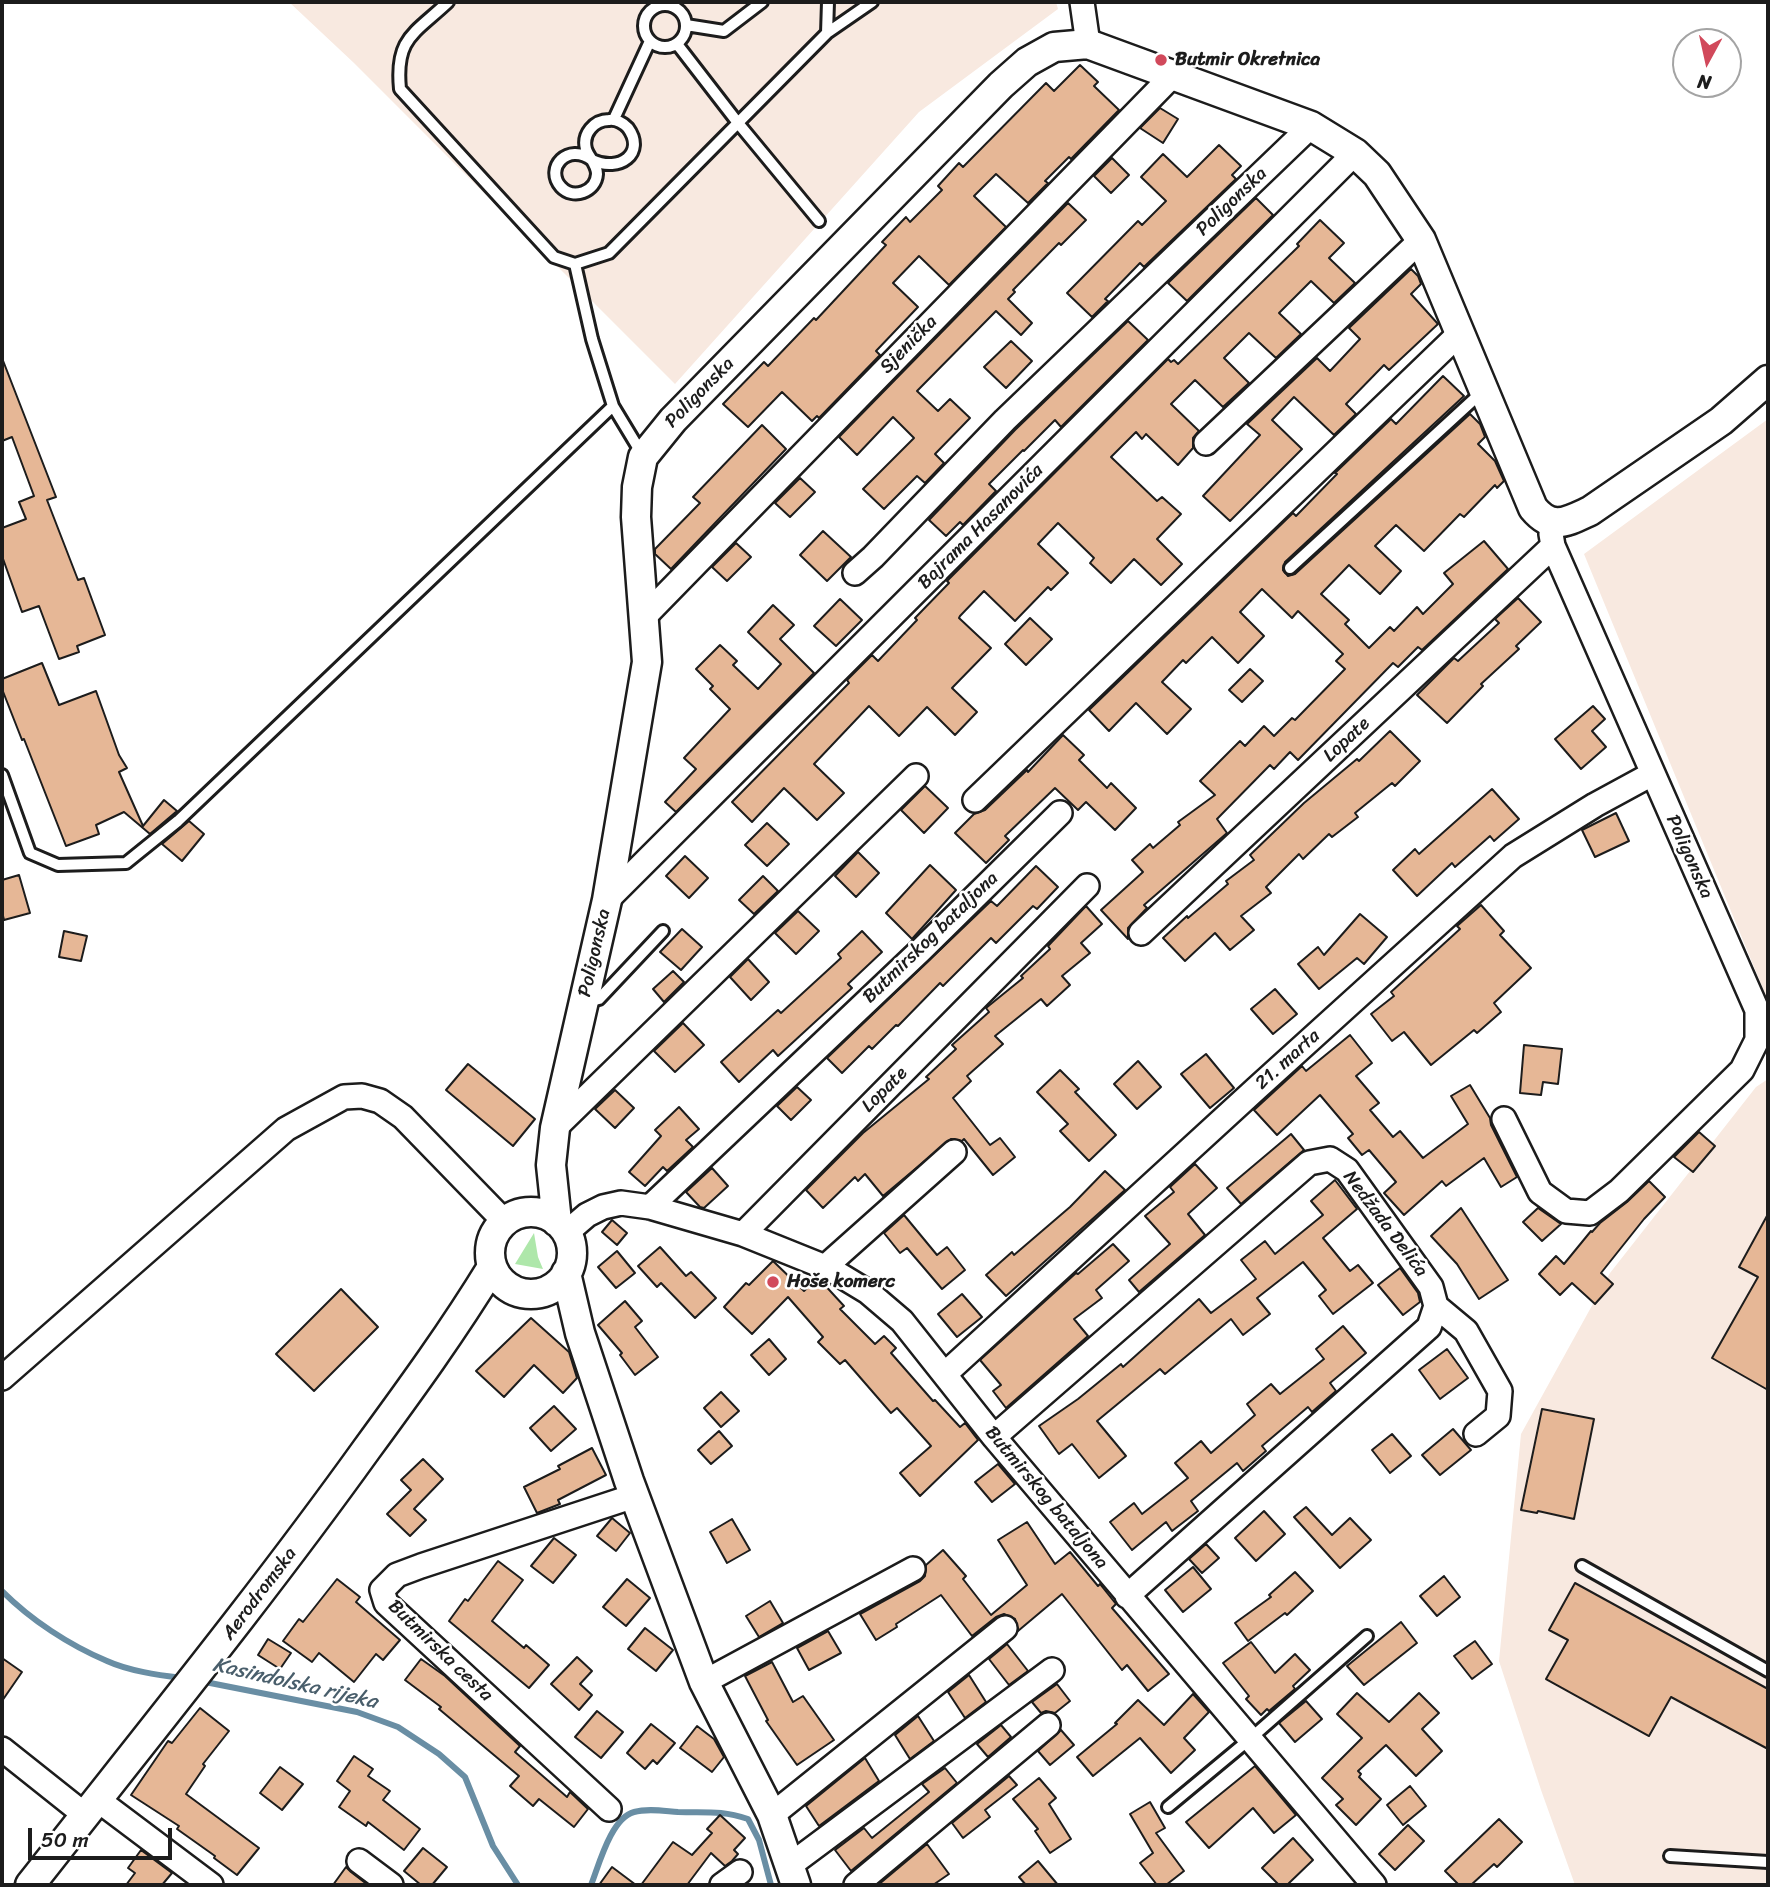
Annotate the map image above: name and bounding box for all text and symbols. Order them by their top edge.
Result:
north arrow [1672,28,1742,98]
place label: Butmir Okretnica [1175,49,1320,71]
marker: Butmir Okretnica [1153,52,1169,68]
text: N [1695,65,1713,100]
street label: Poligonska [1192,163,1272,241]
street label: Sjenička [876,311,942,379]
street label: Poligonska [661,353,739,433]
street label: Bajrama Hasanovića [914,460,1048,594]
street label: Lopate [1319,713,1375,767]
street label: Poligonska [1660,811,1718,903]
street label: Butmirskog bataljona [859,867,1003,1009]
street label: Poligonska [574,907,616,999]
street label: 21. marta [1251,1025,1325,1095]
street label: Lopate [857,1062,913,1118]
street label: Nedžada Delića [1338,1167,1432,1281]
place label: Hoše komerc [787,1271,895,1293]
marker: Hoše komerc [765,1274,781,1290]
street label: Butmirskog bataljona [980,1422,1112,1574]
street label: Aerodromska [218,1543,302,1645]
street label: Butmirska cesta [383,1595,497,1707]
water label: Kasindolska rijeka [210,1653,380,1715]
scale bar [32,1814,175,1858]
text: 50 m [41,1821,89,1859]

